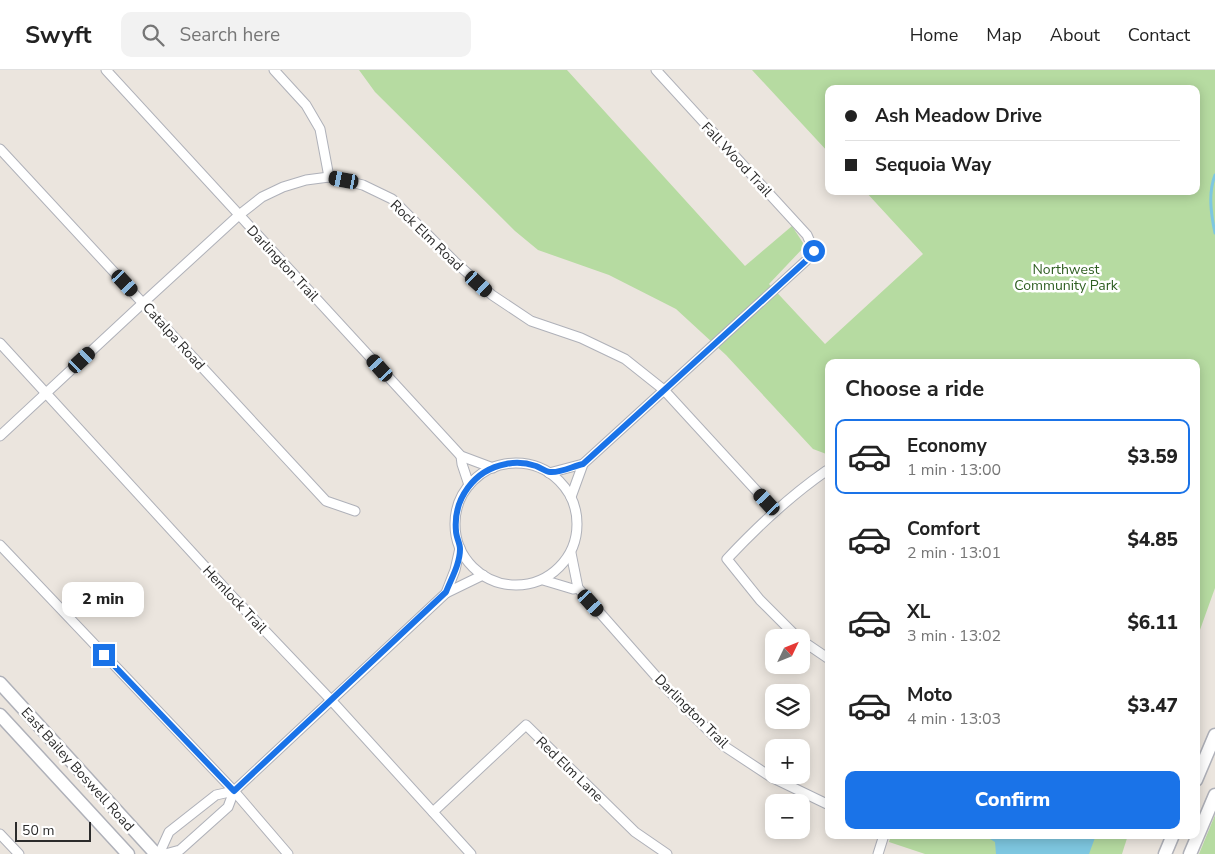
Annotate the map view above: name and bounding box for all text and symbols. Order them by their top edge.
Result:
search box [121,12,471,57]
text: Swyft [25,19,91,51]
icon: search [139,21,167,49]
text: Search here [179,22,280,48]
text: Home [910,23,958,47]
text: Map [986,23,1022,47]
text: About [1050,23,1100,47]
text: Contact [1128,23,1190,47]
text: Ash Meadow Drive [875,103,1042,129]
street label: Fall Wood Trail [697,118,777,201]
text: Sequoia Way [875,152,991,178]
car [327,170,360,190]
street label: Rock Elm Road [386,196,467,275]
street label: Darlington Trail [242,221,323,306]
route start [803,240,825,262]
park label: Northwest Community Park [1014,260,1119,295]
car [109,267,140,299]
car [462,268,495,300]
street label: Catalpa Road [138,298,209,374]
car [65,344,98,376]
car [364,352,395,384]
text: Choose a ride [845,374,984,404]
text: Economy [907,433,987,459]
icon: car [847,434,892,479]
text: $3.59 [1127,444,1178,470]
text: 1 min · 13:00 [907,459,1001,481]
car [751,486,782,518]
text: Comfort [907,516,980,542]
icon: car [847,517,892,562]
text: $4.85 [1127,527,1178,553]
text: 2 min · 13:01 [907,542,1001,564]
street label: Hemlock Trail [198,561,272,638]
callout: 2 min [63,582,145,618]
car [575,587,606,619]
text: 2 min [82,588,124,610]
text: XL [907,599,930,625]
icon: car [847,600,892,645]
text: $6.11 [1127,610,1178,636]
text: 3 min · 13:02 [907,625,1001,647]
north arrow [765,629,810,674]
map controls [765,629,810,839]
route end [93,644,115,666]
street label: Darlington Trail [650,670,733,753]
text: Moto [907,682,953,708]
icon: car [847,683,892,728]
button: layers [765,684,810,729]
text: $3.47 [1127,693,1178,719]
street label: East Bailey Boswell Road [17,703,138,835]
text: 4 min · 13:03 [907,708,1001,730]
street label: Red Elm Lane [532,732,607,806]
button: + [765,739,810,784]
button: Confirm [845,771,1180,829]
button: − [765,794,810,839]
scale bar [15,819,91,842]
text: 50 m [22,821,54,840]

